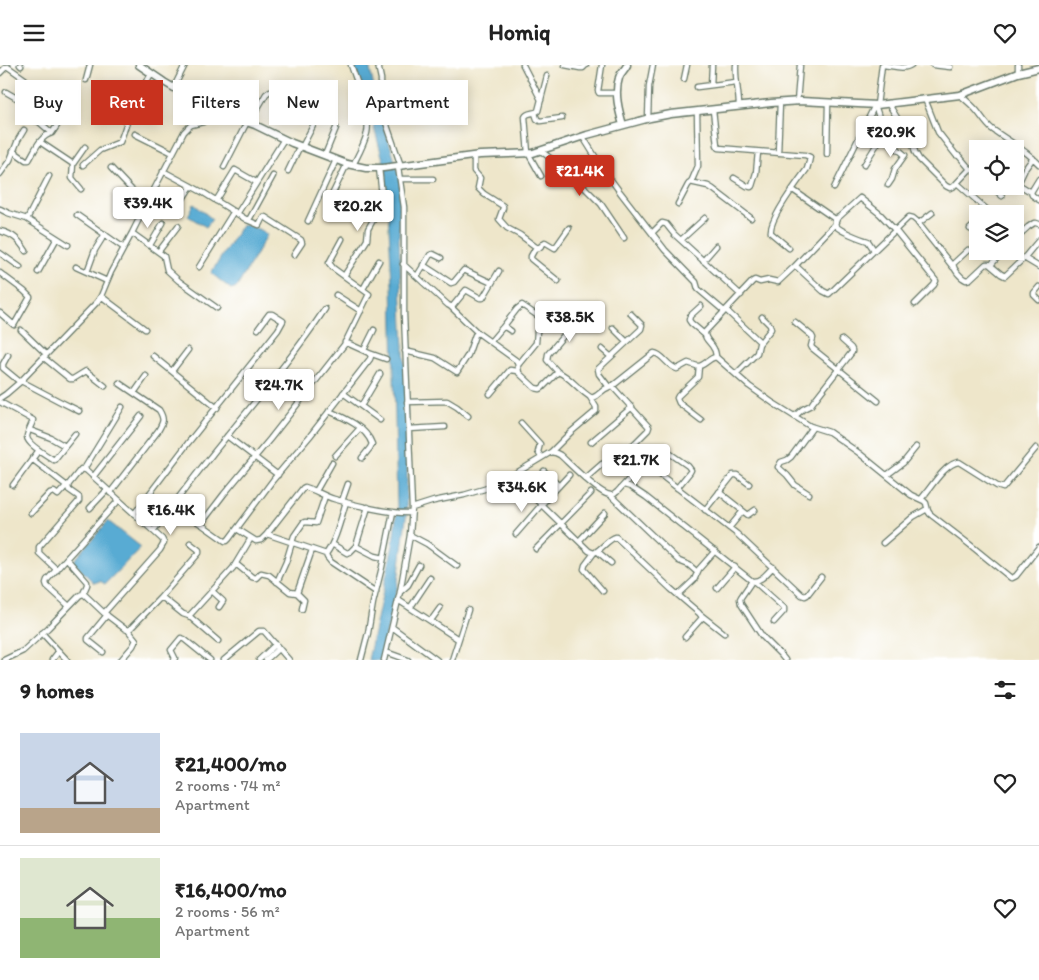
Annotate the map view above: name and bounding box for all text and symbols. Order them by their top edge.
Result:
icon: menu [20,19,48,47]
text: Homiq [489,19,550,46]
icon: heart [991,19,1019,47]
chip: Buy [15,80,81,125]
chip: Rent [91,80,163,125]
chip: Filters [173,80,259,125]
chip: New [269,80,338,125]
chip: Apartment [348,80,468,125]
pin: ₹20.9K [850,116,932,158]
text: ₹20.9K [867,122,915,141]
map controls [969,140,1024,260]
button: locate [969,140,1024,195]
pin: ₹21.4K [539,155,621,197]
text: ₹21.4K [556,161,604,180]
pin: ₹39.4K [107,186,189,229]
pin: ₹20.2K [317,189,399,232]
text: ₹39.4K [124,193,172,212]
text: ₹20.2K [334,196,382,215]
button: layers [969,205,1024,260]
pin: ₹38.5K [529,301,611,343]
text: ₹38.5K [546,307,594,326]
pin: ₹24.7K [238,369,320,411]
text: ₹24.7K [255,375,303,394]
pin: ₹21.7K [595,443,677,486]
text: ₹21.7K [613,450,659,469]
pin: ₹34.6K [481,471,563,513]
text: ₹34.6K [498,477,546,496]
pin: ₹16.4K [130,493,212,536]
text: ₹16.4K [147,500,195,519]
icon: filters [991,676,1019,704]
text: 9 homes [20,678,94,703]
text: ₹21,400/mo [175,751,287,776]
icon: home [60,753,120,813]
icon: heart [991,769,1019,797]
text: 2 rooms · 74 m² [175,776,280,795]
text: Apartment [175,795,250,814]
text: ₹16,400/mo [175,877,287,902]
icon: home [60,878,120,938]
icon: heart [991,894,1019,922]
text: 2 rooms · 56 m² [175,902,280,921]
text: Apartment [175,921,250,940]

